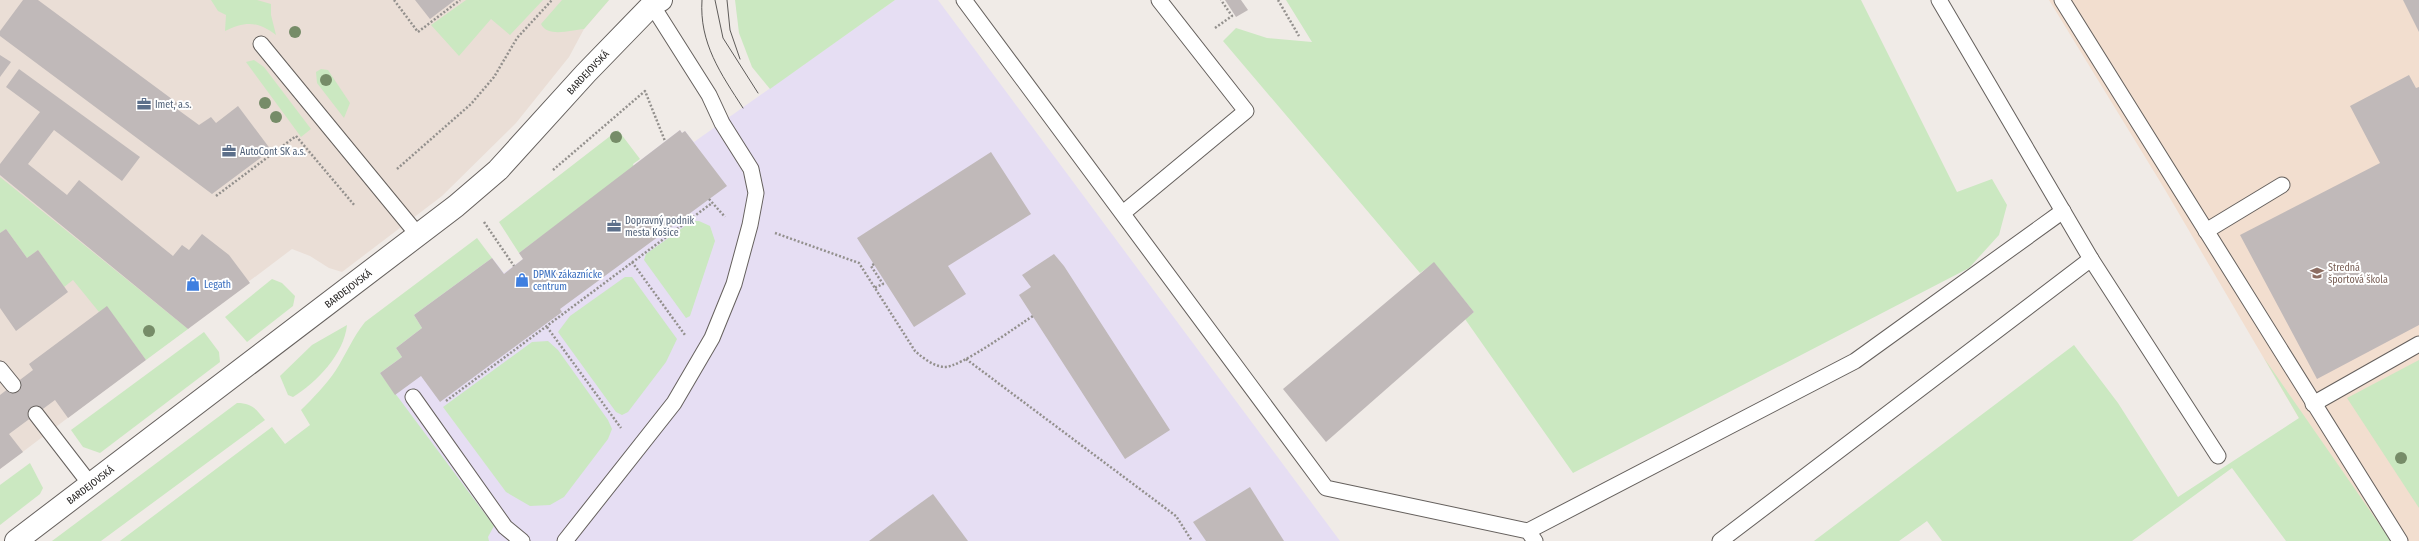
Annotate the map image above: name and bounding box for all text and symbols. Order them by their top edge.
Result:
street label: BARDEJOVSKÁ [565,46,612,97]
office icon: Imet, a.s. [136,96,152,112]
place label: Imet, a.s. [155,99,191,111]
office icon: AutoCont SK a.s. [221,143,237,159]
place label: AutoCont SK a.s. [240,146,306,158]
place label: Dopravný podnik mesta Košice [625,214,695,239]
office icon: Dopravný podnik mesta Košice [606,218,622,234]
place label: Stredná športová škola [2328,262,2388,286]
street label: BARDEJOVSKÁ [322,265,375,311]
school or university icon: Stredná športová škola [2309,265,2325,281]
place label: DPMK zákaznícke centrum [533,268,602,293]
shop icon: DPMK zákaznícke centrum [514,272,530,288]
shop icon: Legath [185,276,201,292]
place label: Legath [204,279,231,291]
street label: BARDEJOVSKÁ [65,462,117,507]

